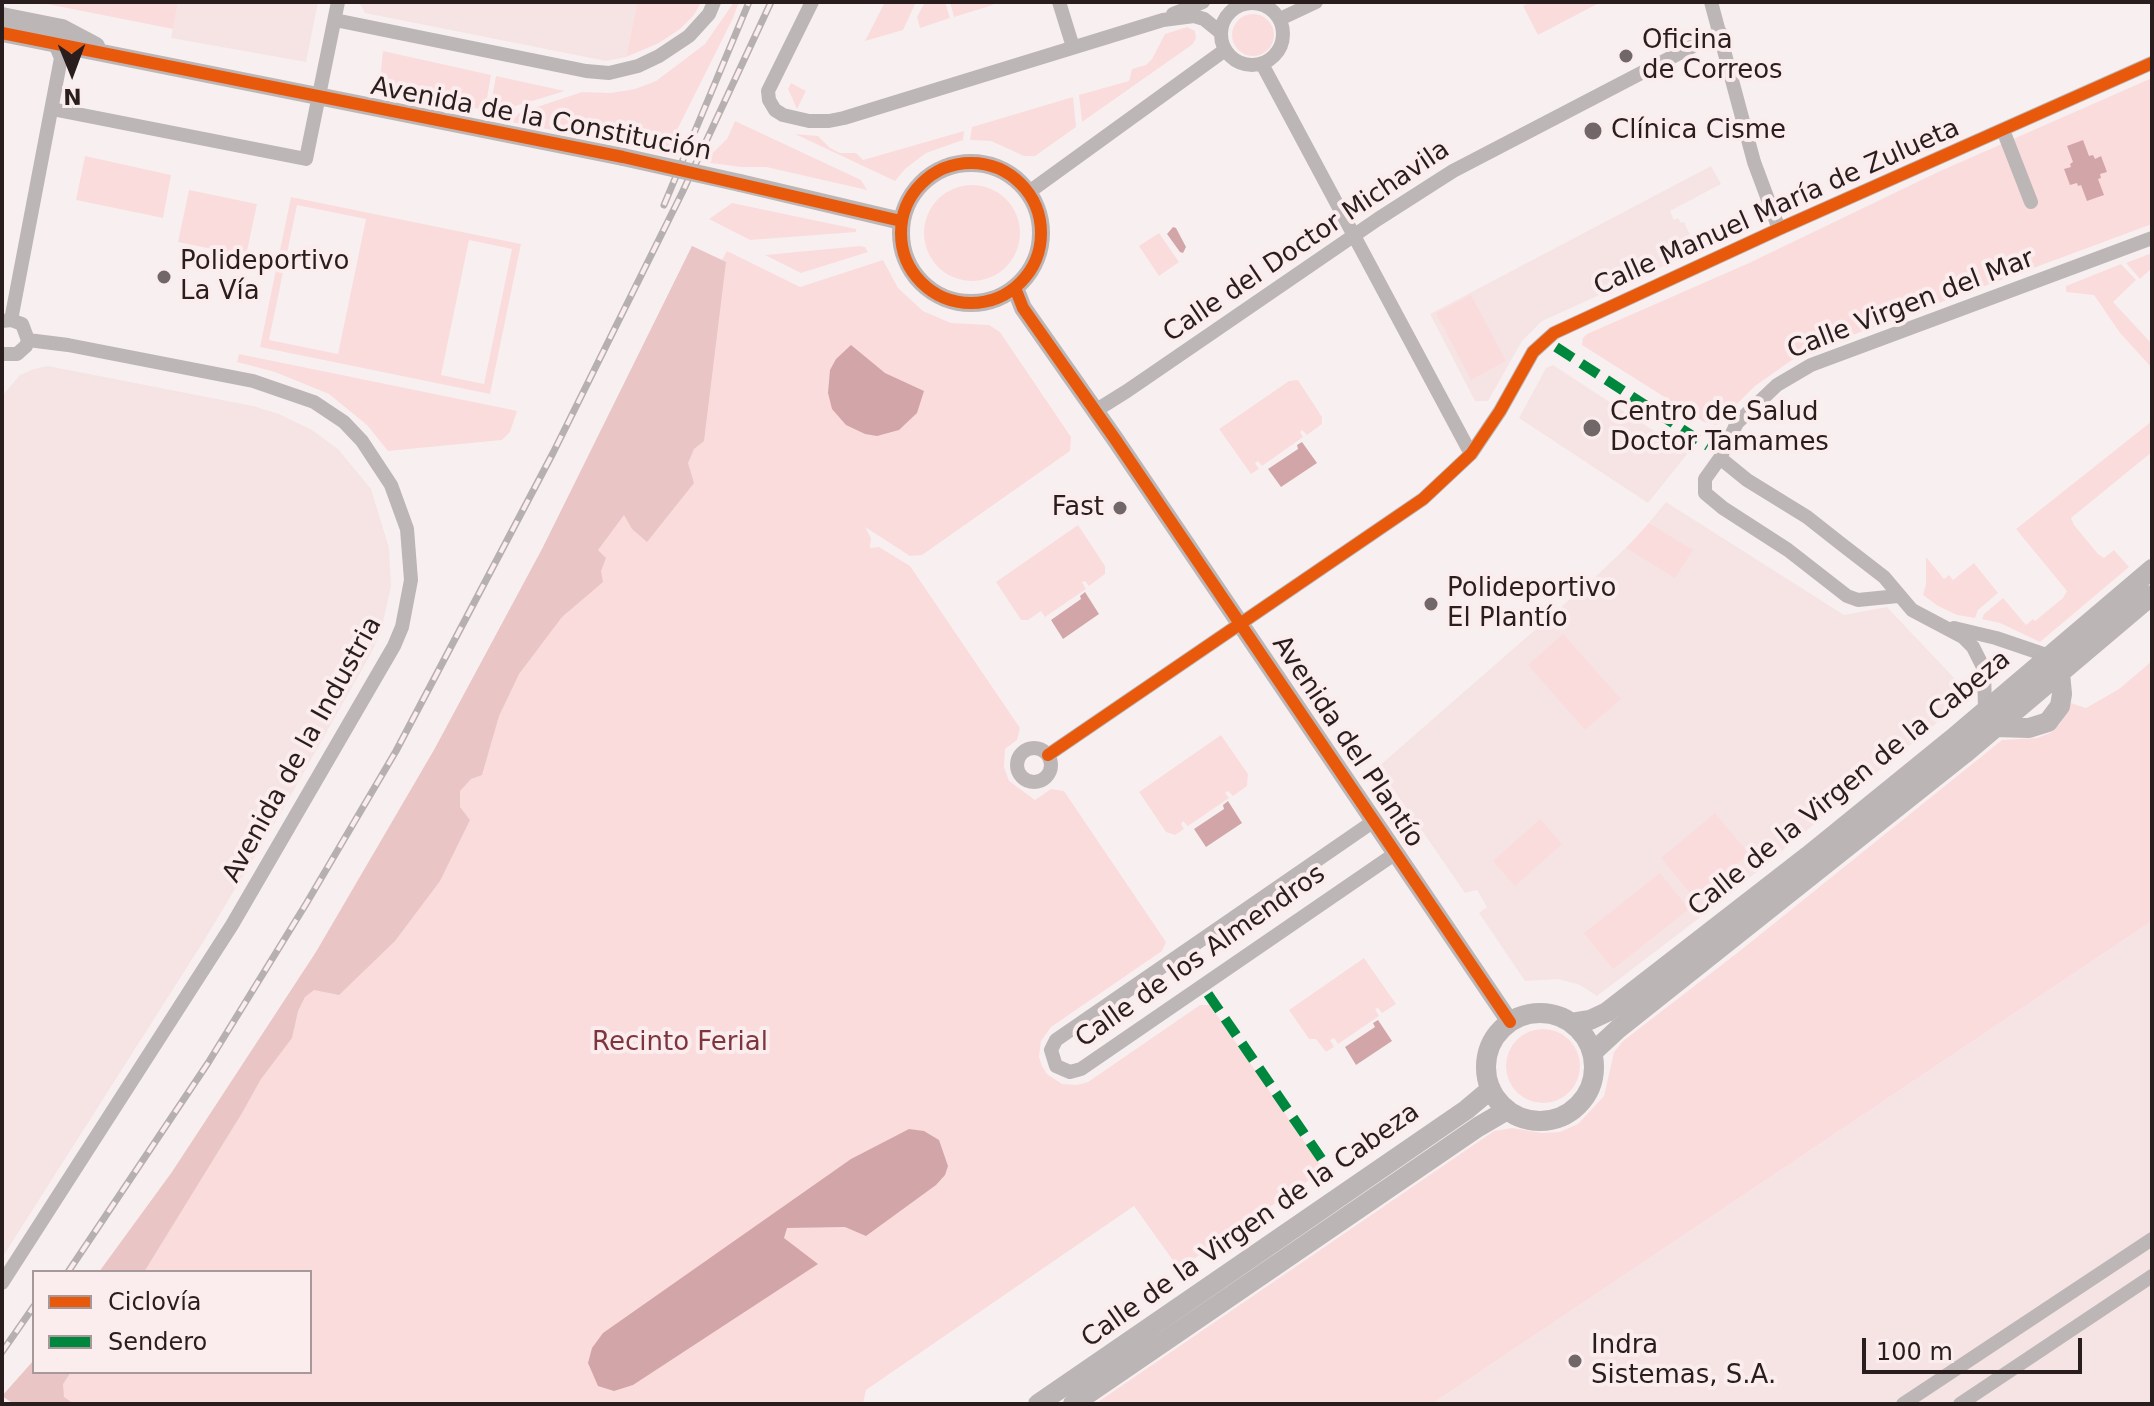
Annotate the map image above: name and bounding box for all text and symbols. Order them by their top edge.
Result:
place label: Oficina de Correos [1642,25,1783,86]
north arrow [32,32,112,112]
marker: Oficina de Correos [1617,47,1635,65]
street label: Avenida de la Constitución [368,72,714,168]
text: N [63,84,82,109]
street label: Calle Manuel María de Zulueta [1589,113,1965,303]
place label: Clínica Cisme [1611,115,1786,147]
marker: Clínica Cisme [1582,120,1604,142]
street label: Calle del Doctor Michavila [1158,135,1456,349]
street label: Calle Virgen del Mar [1783,244,2039,366]
place label: Polideportivo La Vía [180,246,349,308]
marker: Polideportivo La Vía [155,268,173,286]
place label: Centro de Salud Doctor Tamames [1610,397,1829,458]
marker: Centro de Salud Doctor Tamames [1581,417,1603,439]
place label: Fast [1052,492,1104,524]
marker: Fast [1111,499,1129,517]
place label: Polideportivo El Plantío [1447,573,1616,634]
marker: Polideportivo El Plantío [1422,595,1440,613]
street label: Avenida de la Industria [217,612,389,888]
street label: Avenida del Plantío [1265,630,1429,854]
street label: Calle de la Virgen de la Cabeza [1683,644,2017,924]
street label: Calle de los Almendros [1070,859,1332,1055]
park label: Recinto Ferial [592,1027,768,1059]
street label: Calle de la Virgen de la Cabeza [1076,1097,1426,1355]
legend [32,1270,312,1374]
text: Ciclovía [108,1288,202,1316]
scale bar [1866,1322,2086,1372]
text: Sendero [108,1328,207,1356]
place label: Indra Sistemas, S.A. [1591,1330,1776,1392]
text: 100 m [1876,1338,1953,1366]
marker: Indra Sistemas, S.A. [1566,1352,1584,1370]

